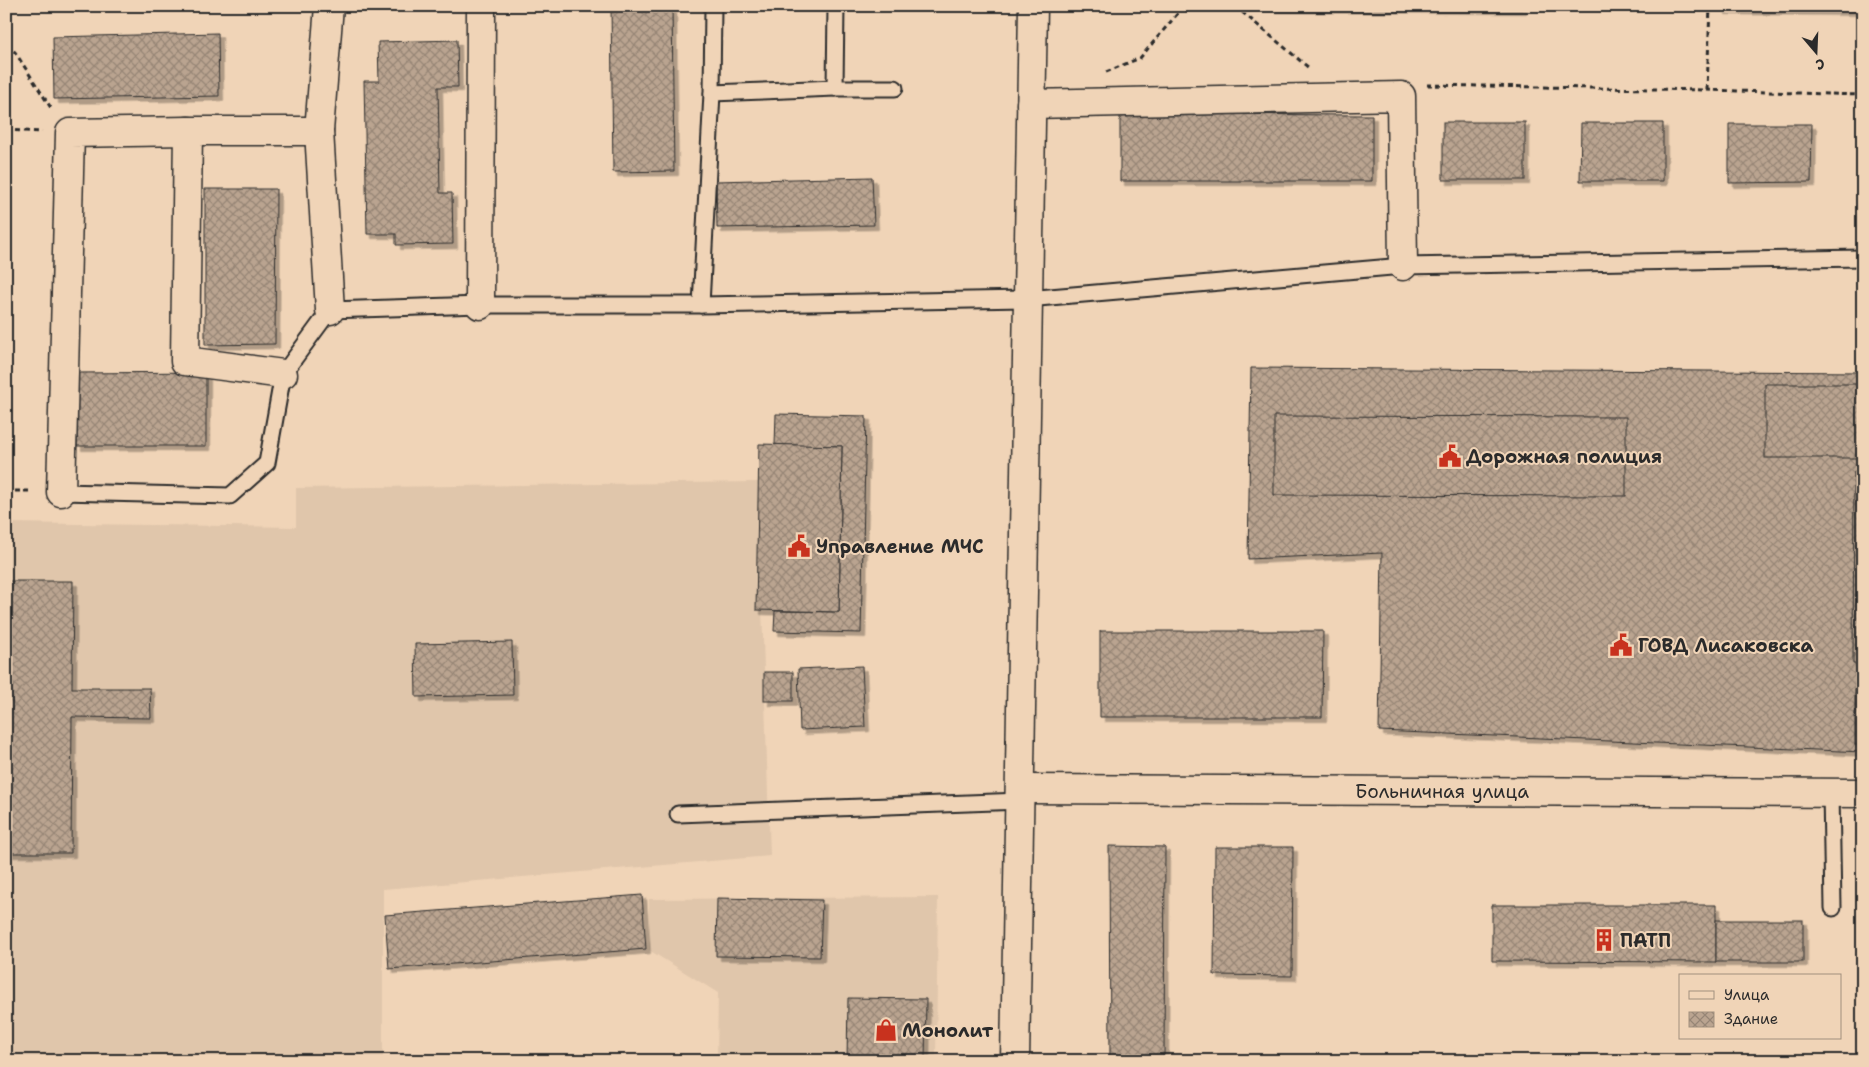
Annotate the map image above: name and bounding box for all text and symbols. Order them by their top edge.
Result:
north arrow [1792,28,1842,78]
text: С [1813,54,1827,74]
public building icon: Дорожная полиция [1437,443,1463,469]
place label: Дорожная полиция [1466,444,1662,469]
public building icon: Управление МЧС [786,533,812,559]
place label: Управление МЧС [816,534,984,559]
public building icon: ГОВД Лисаковска [1608,632,1634,658]
place label: ГОВД Лисаковска [1638,633,1814,658]
street label: Больничная улица [1355,779,1529,804]
building icon: ПАТП [1591,927,1617,953]
place label: ПАТП [1620,928,1671,953]
legend [1679,974,1842,1040]
text: Улица [1724,985,1770,1005]
text: Здание [1724,1009,1778,1029]
shop icon: Монолит [873,1017,899,1043]
place label: Монолит [902,1018,994,1043]

